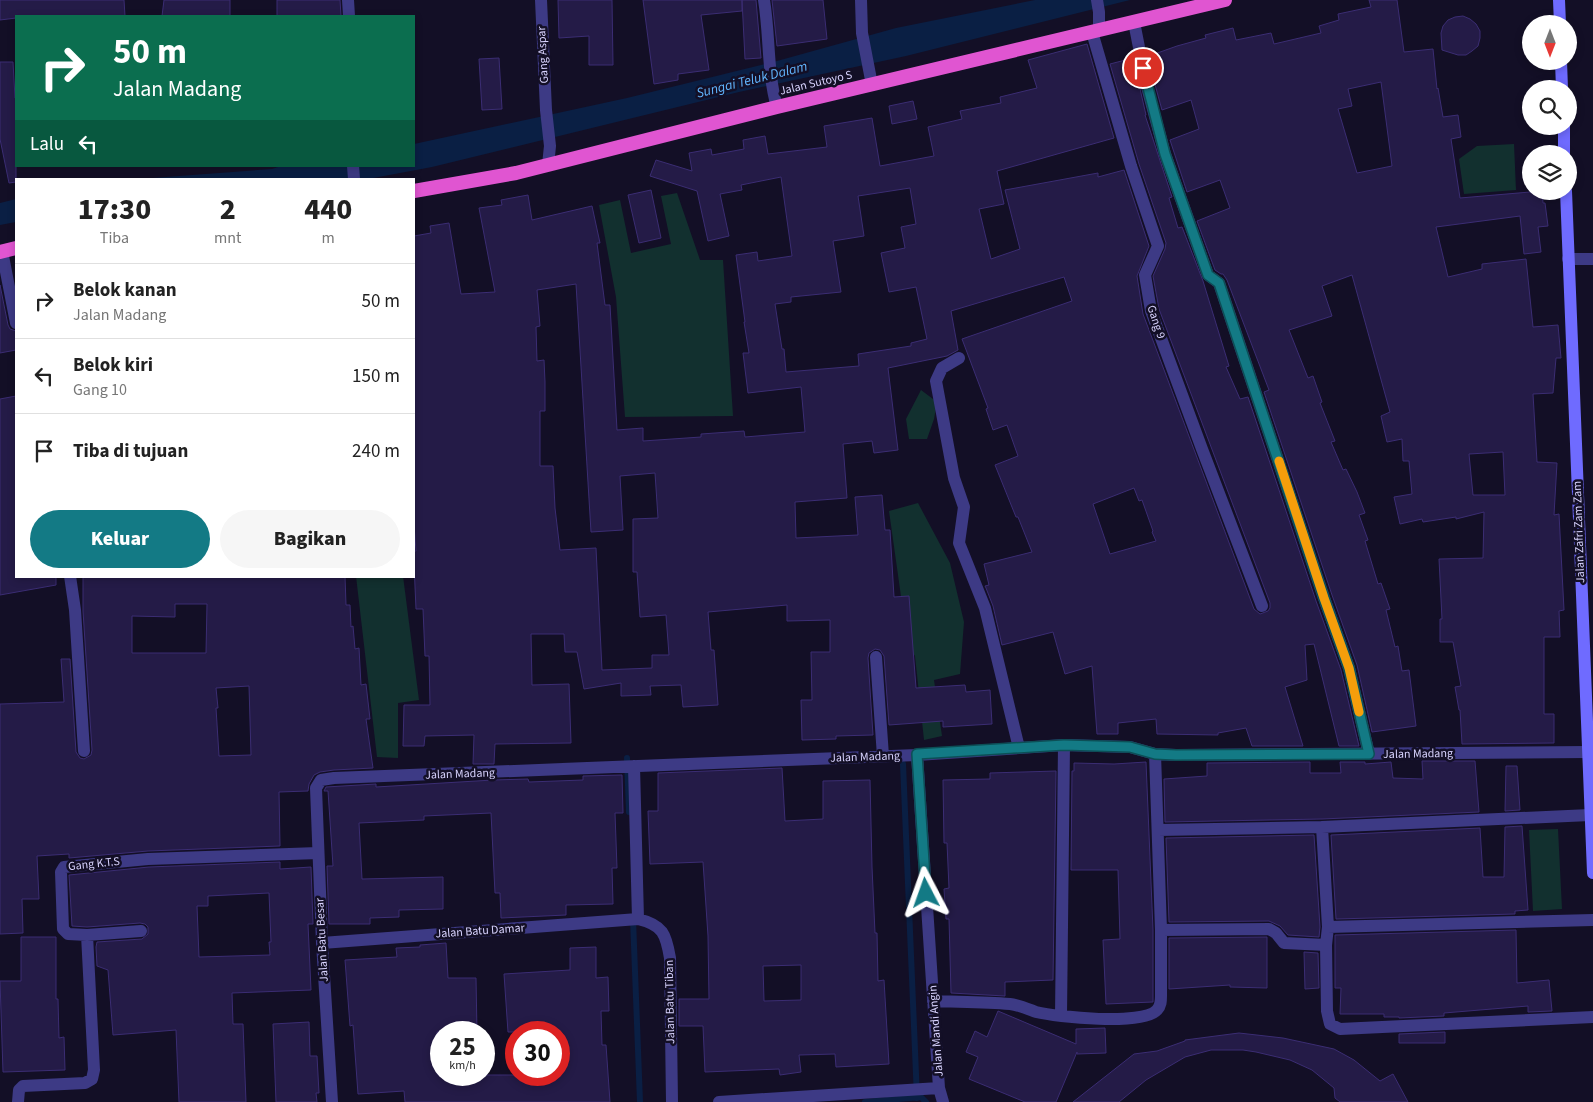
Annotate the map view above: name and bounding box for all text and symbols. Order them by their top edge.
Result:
north arrow [1522,15,1578,70]
map controls [1522,15,1577,200]
street label: Gang Aspar [533,25,553,84]
text: 50 m [113,27,187,77]
icon: right [30,35,95,100]
pin [1122,47,1164,89]
icon: arrive [1129,54,1157,82]
water label: Sungai Teluk Dalam [694,57,810,103]
street label: Jalan Sutoyo S [778,66,854,100]
text: Jalan Madang [113,73,241,105]
button: search [1522,80,1577,135]
icon: left [74,130,102,158]
text: Lalu [30,131,64,158]
button: layers [1522,145,1577,200]
text: 17:30 [78,188,151,231]
text: 2 [220,188,236,231]
text: 440 [304,188,352,231]
text: Tiba [100,227,129,249]
text: mnt [214,227,241,249]
text: m [322,227,335,249]
text: Belok kanan [73,277,177,304]
icon: right [30,287,58,315]
text: 50 m [362,288,400,315]
street label: Gang 9 [1143,303,1169,341]
text: Jalan Madang [73,304,166,326]
text: Belok kiri [73,352,153,379]
icon: left [30,362,58,390]
text: 150 m [352,363,400,390]
text: Gang 10 [73,379,127,401]
icon: arrive [30,437,58,465]
text: Tiba di tujuan [73,438,188,465]
text: 240 m [352,438,400,465]
street label: Jalan Zafri Zam Zam [1569,481,1589,583]
button: Keluar [30,510,210,568]
button: Bagikan [220,510,400,568]
street label: Jalan Madang [1383,745,1453,763]
street label: Jalan Madang [830,747,900,767]
street label: Jalan Madang [425,764,495,784]
street label: Gang K.T.S [67,853,121,875]
position arrow [899,866,951,918]
street label: Jalan Batu Besar [311,897,333,982]
street label: Jalan Batu Damar [435,919,526,943]
street label: Jalan Batu Tiban [661,960,679,1044]
street label: Jalan Mandi Angin [924,985,948,1077]
speed limit sign: 30 [505,1021,570,1086]
text: 25 [449,1029,476,1065]
text: km/h [449,1057,476,1074]

